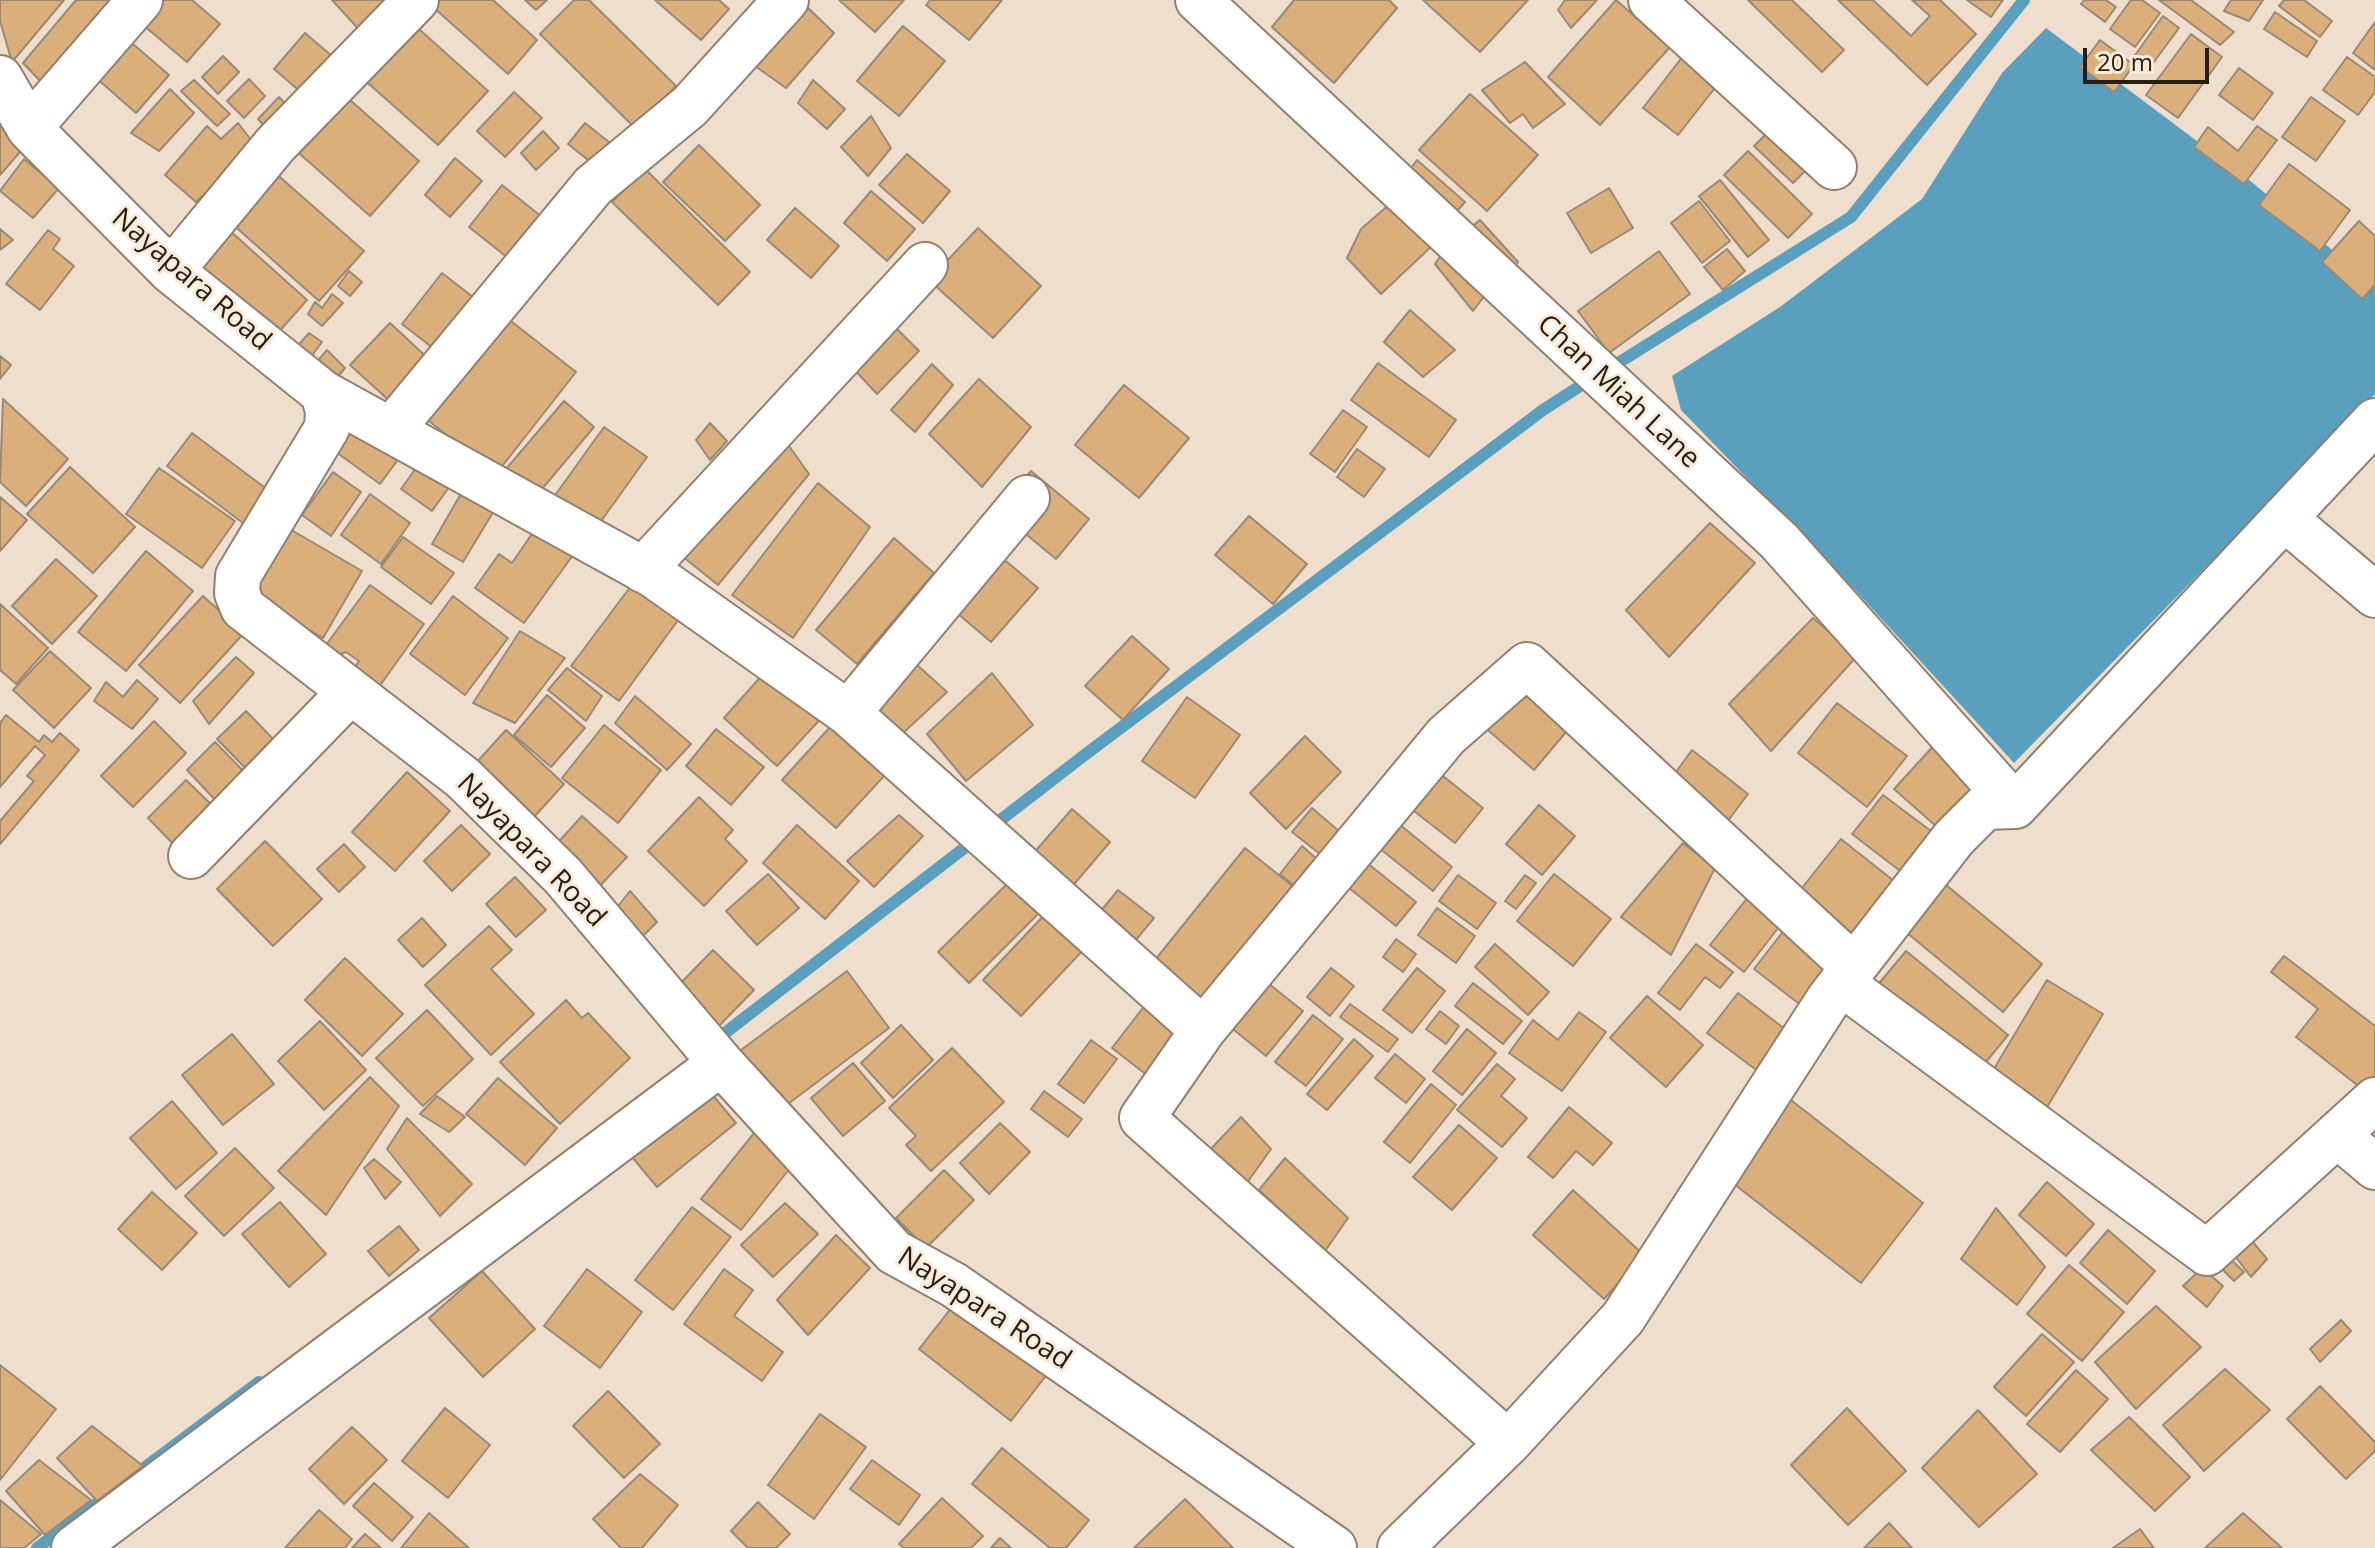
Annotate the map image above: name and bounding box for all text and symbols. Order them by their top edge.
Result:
scale bar [2087,32,2213,82]
text: 20 m [2097,45,2153,78]
street label: Nayapara Road [105,202,277,358]
street label: Chan Miah Lane [1530,308,1706,476]
street label: Nayapara Road [449,767,613,935]
street label: Nayapara Road [891,1240,1077,1378]

